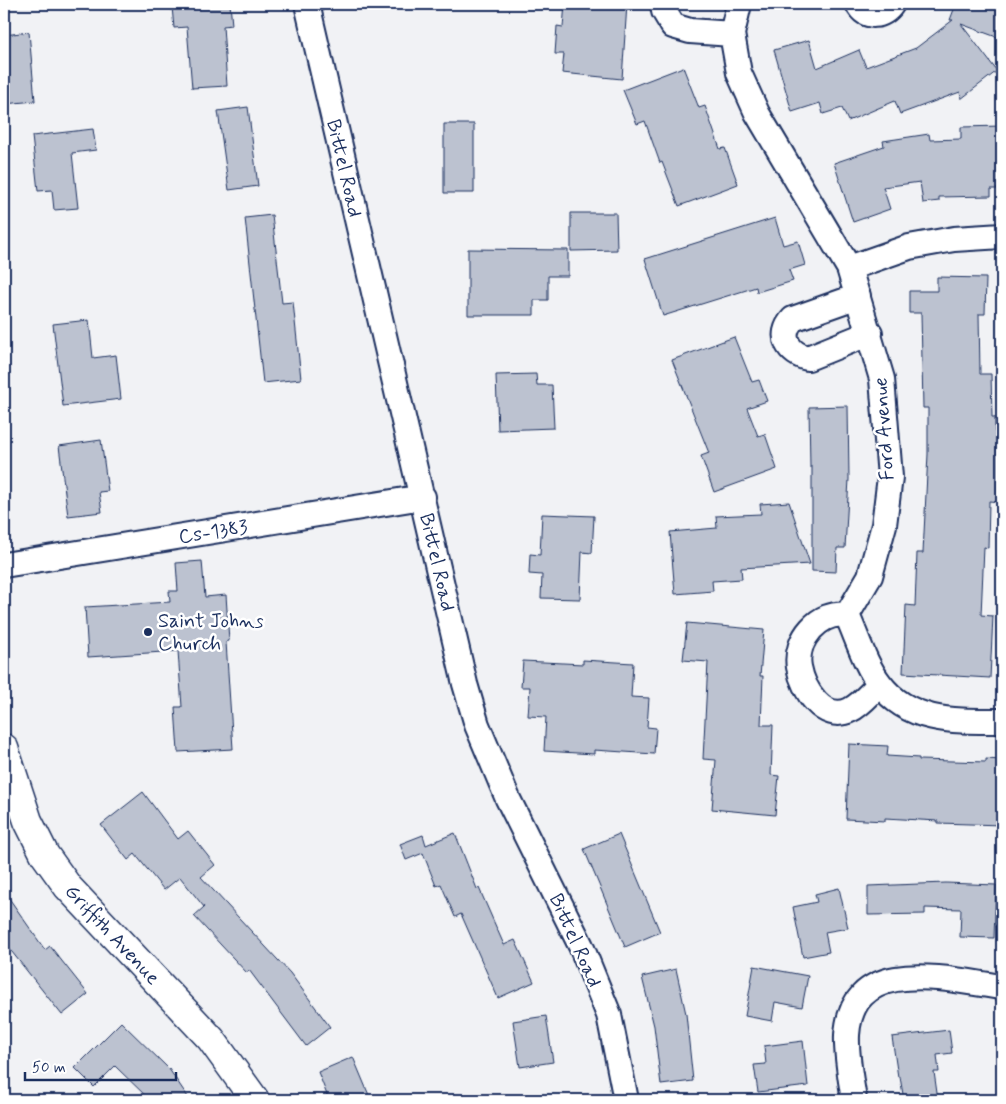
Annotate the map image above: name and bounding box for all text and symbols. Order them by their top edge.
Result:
street label: Bittel Road [319,117,368,220]
street label: Ford Avenue [867,377,902,481]
street label: Bittel Road [412,511,461,614]
street label: Cs-1383 [177,514,250,551]
place label: Saint Johns Church [158,608,264,658]
marker: Saint Johns Church [142,626,154,638]
street label: Griffith Avenue [58,879,166,991]
street label: Bittel Road [542,890,607,992]
scale bar [25,1049,176,1081]
text: 50 m [32,1058,66,1078]

